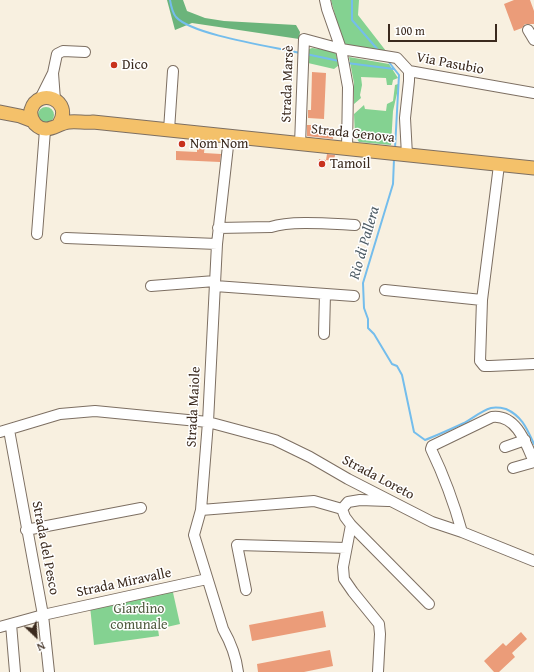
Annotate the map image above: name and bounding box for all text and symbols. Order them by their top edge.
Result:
scale bar [390,16,499,42]
text: 100 m [395,22,425,39]
street label: Strada Marsè [278,45,298,123]
street label: Via Pasubio [415,49,485,79]
place label: Dico [122,57,148,73]
marker: Dico [109,60,119,70]
street label: Strada Genova [310,121,396,147]
place label: Nom Nom [190,136,249,152]
marker: Nom Nom [177,139,187,149]
place label: Tamoil [330,156,370,172]
marker: Tamoil [317,159,327,169]
water label: Rio di Pallera [346,204,384,282]
street label: Strada Maiole [183,366,205,448]
street label: Strada Loreto [339,452,417,504]
street label: Strada del Pesco [28,500,62,596]
street label: Strada Miravalle [75,565,173,601]
park label: Giardino comunale [110,601,168,634]
north arrow [16,616,56,656]
text: N [34,638,48,656]

